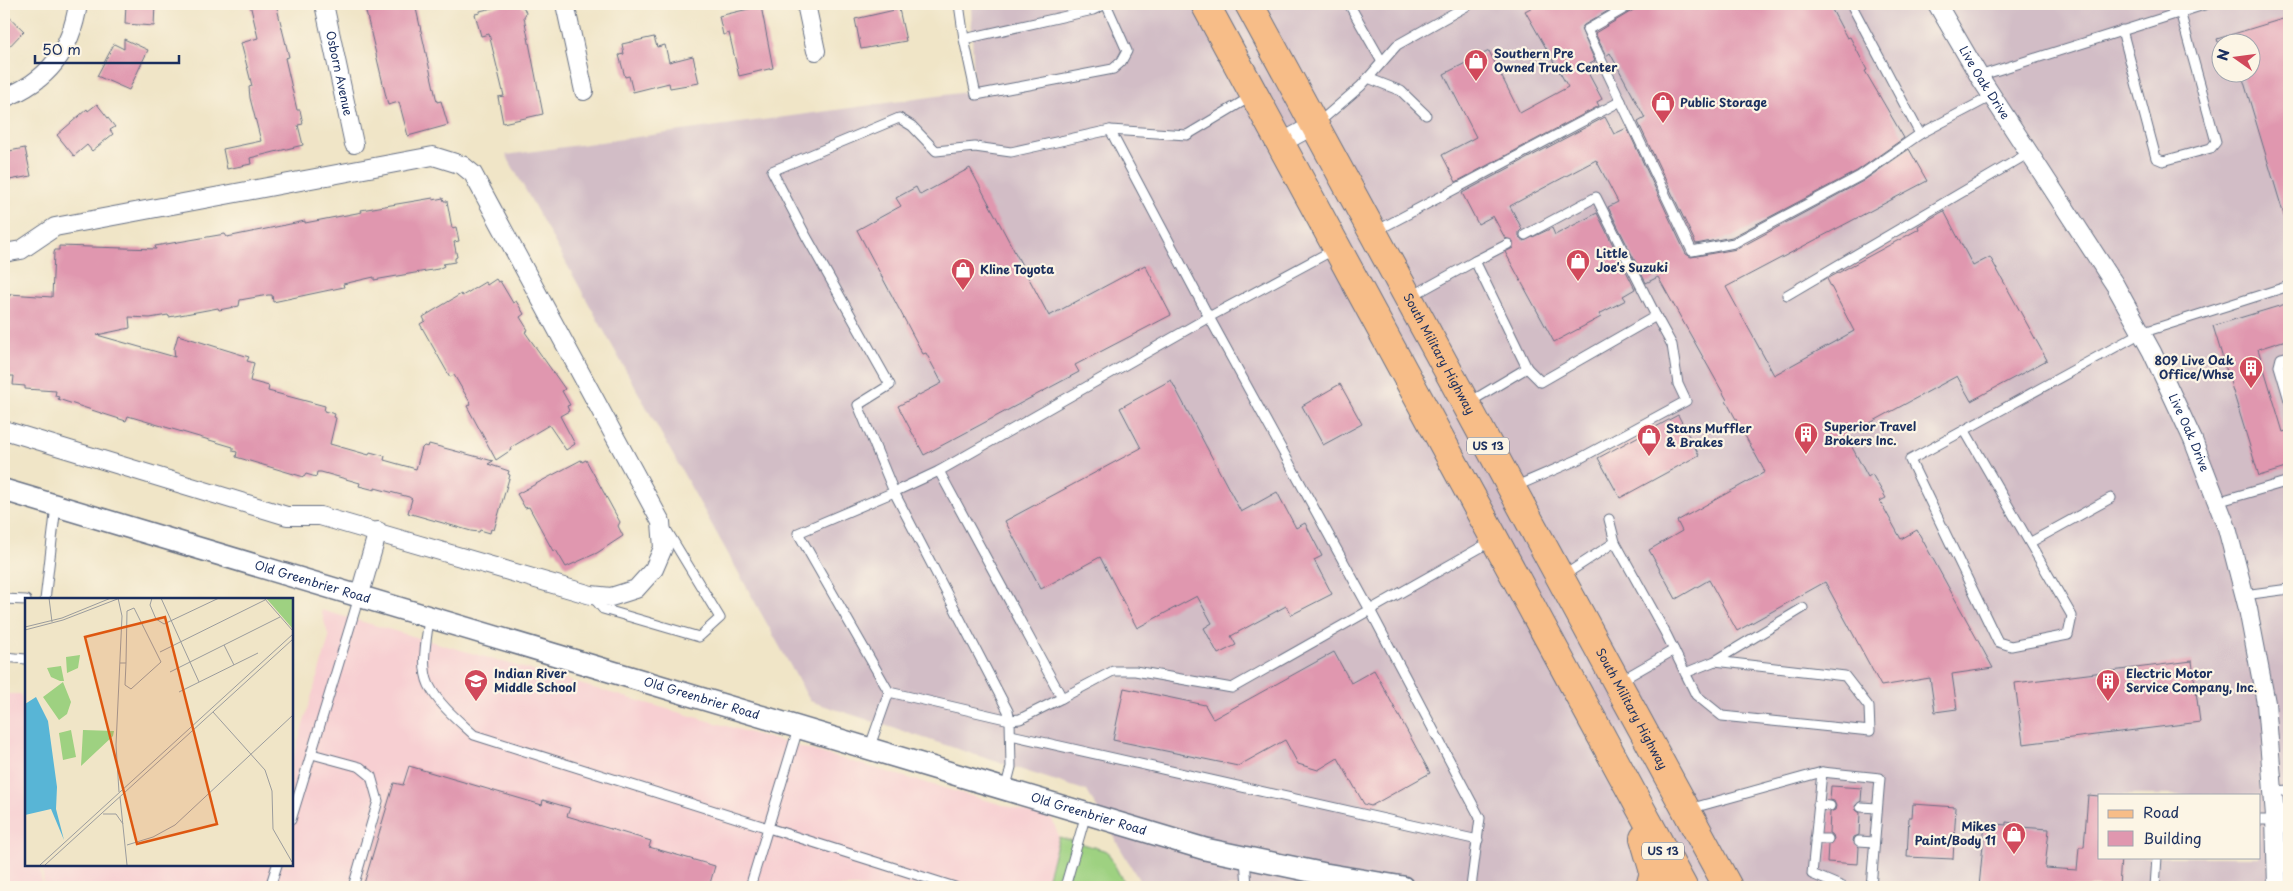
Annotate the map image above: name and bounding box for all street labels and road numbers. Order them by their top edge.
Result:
street label: Osborn Avenue [322,29,358,118]
street label: Live Oak Drive [1955,42,2015,123]
street label: South Military Highway [1399,289,1480,417]
street label: Live Oak Drive [2165,390,2215,475]
road number: US 13 [1467,438,1509,454]
street label: Old Greenbrier Road [253,555,373,607]
street label: South Military Highway [1592,645,1673,772]
street label: Old Greenbrier Road [642,672,762,723]
street label: Old Greenbrier Road [1029,787,1149,839]
road number: US 13 [1642,842,1684,859]

